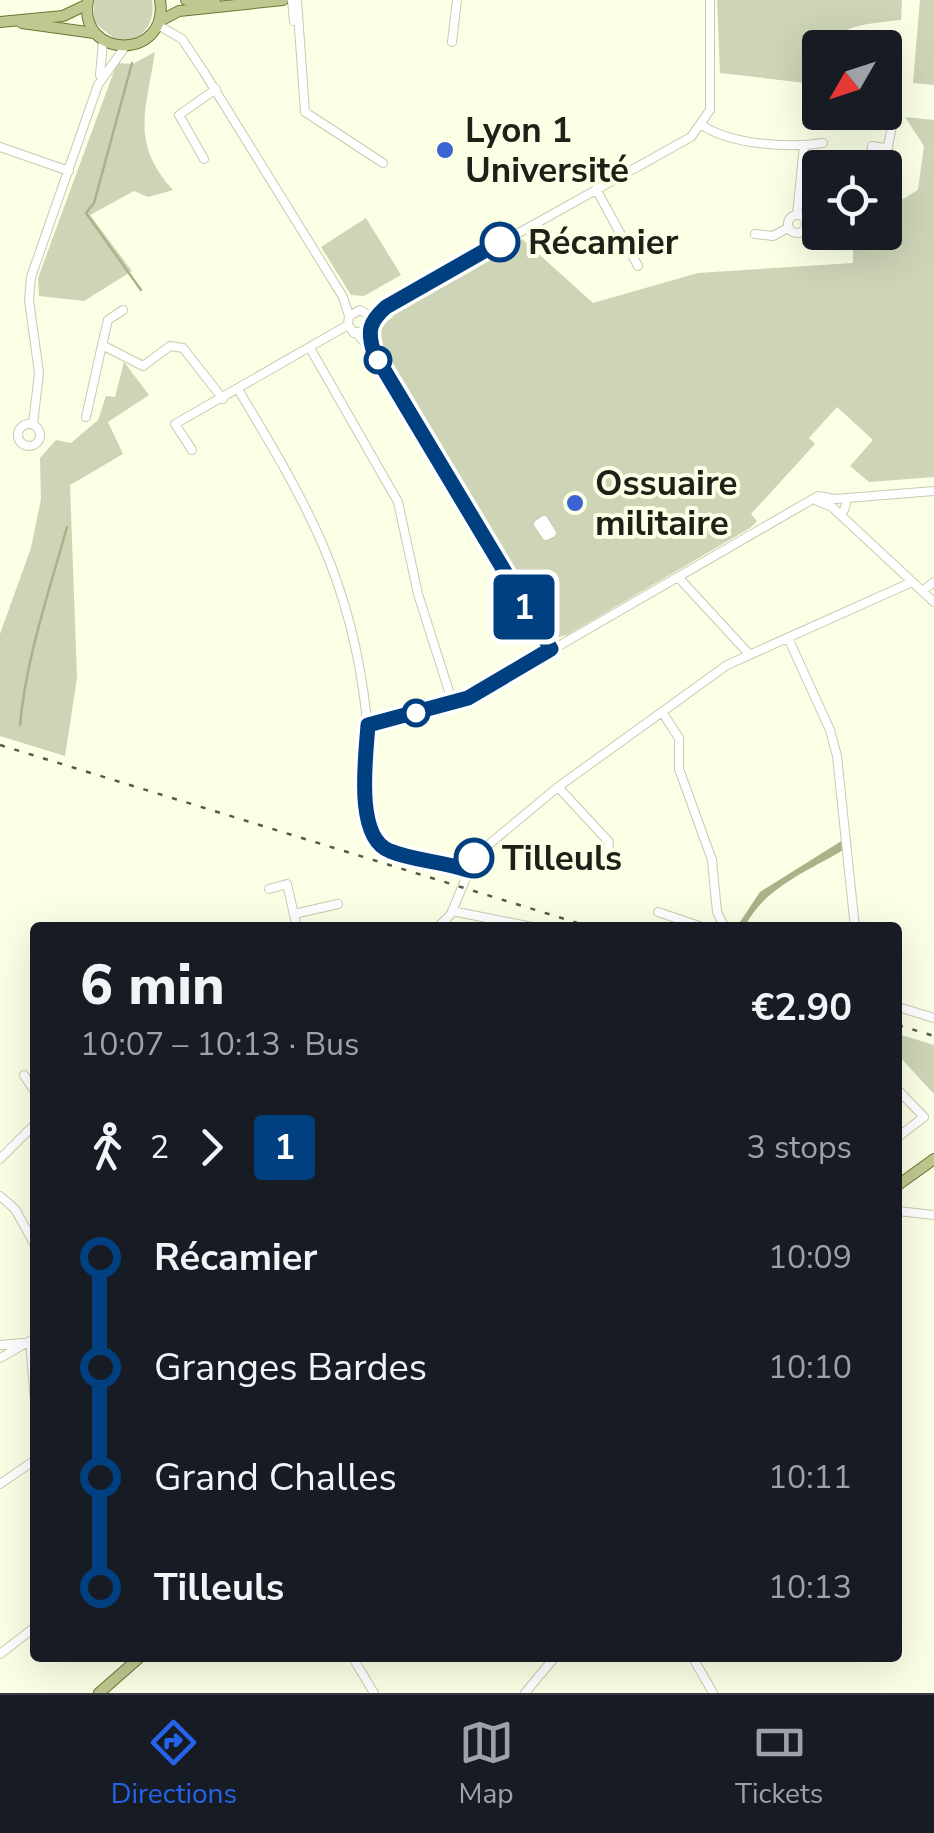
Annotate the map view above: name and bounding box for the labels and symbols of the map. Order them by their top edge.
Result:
north arrow [802,30,902,130]
place label: Lyon 1 Université [465,107,629,194]
marker: Lyon 1 Université [434,139,456,161]
place label: Récamier [528,219,679,266]
marker: Récamier [481,223,519,261]
unlabelled marker [365,347,391,373]
place label: Ossuaire militaire [595,460,737,547]
marker: Ossuaire militaire [564,492,586,514]
line badge: 1 [492,574,556,640]
unlabelled marker [403,700,429,726]
place label: Tilleuls [502,835,622,882]
marker: Tilleuls [455,839,493,877]

